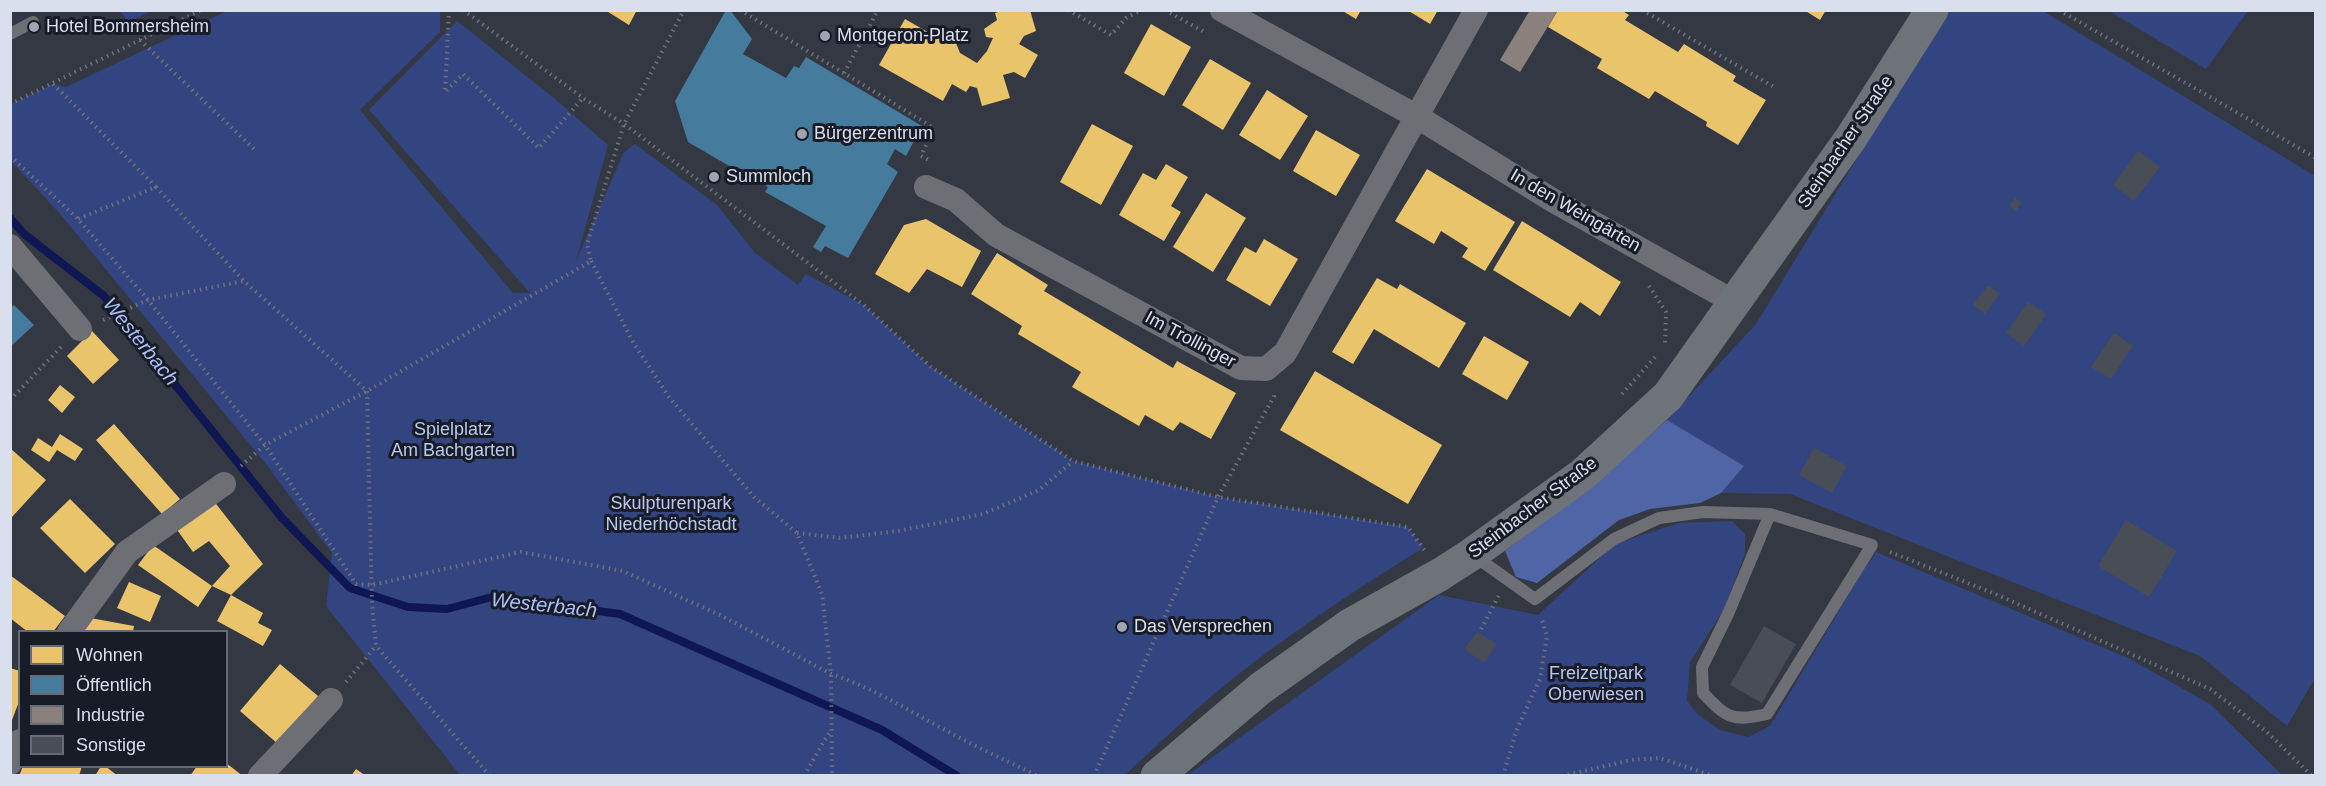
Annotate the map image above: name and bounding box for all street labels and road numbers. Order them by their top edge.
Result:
street label: Steinbacher Straße [1794,72,1898,212]
street label: In den Weingärten [1506,165,1644,257]
street label: Im Trollinger [1141,307,1239,373]
street label: Steinbacher Straße [1465,453,1601,563]

